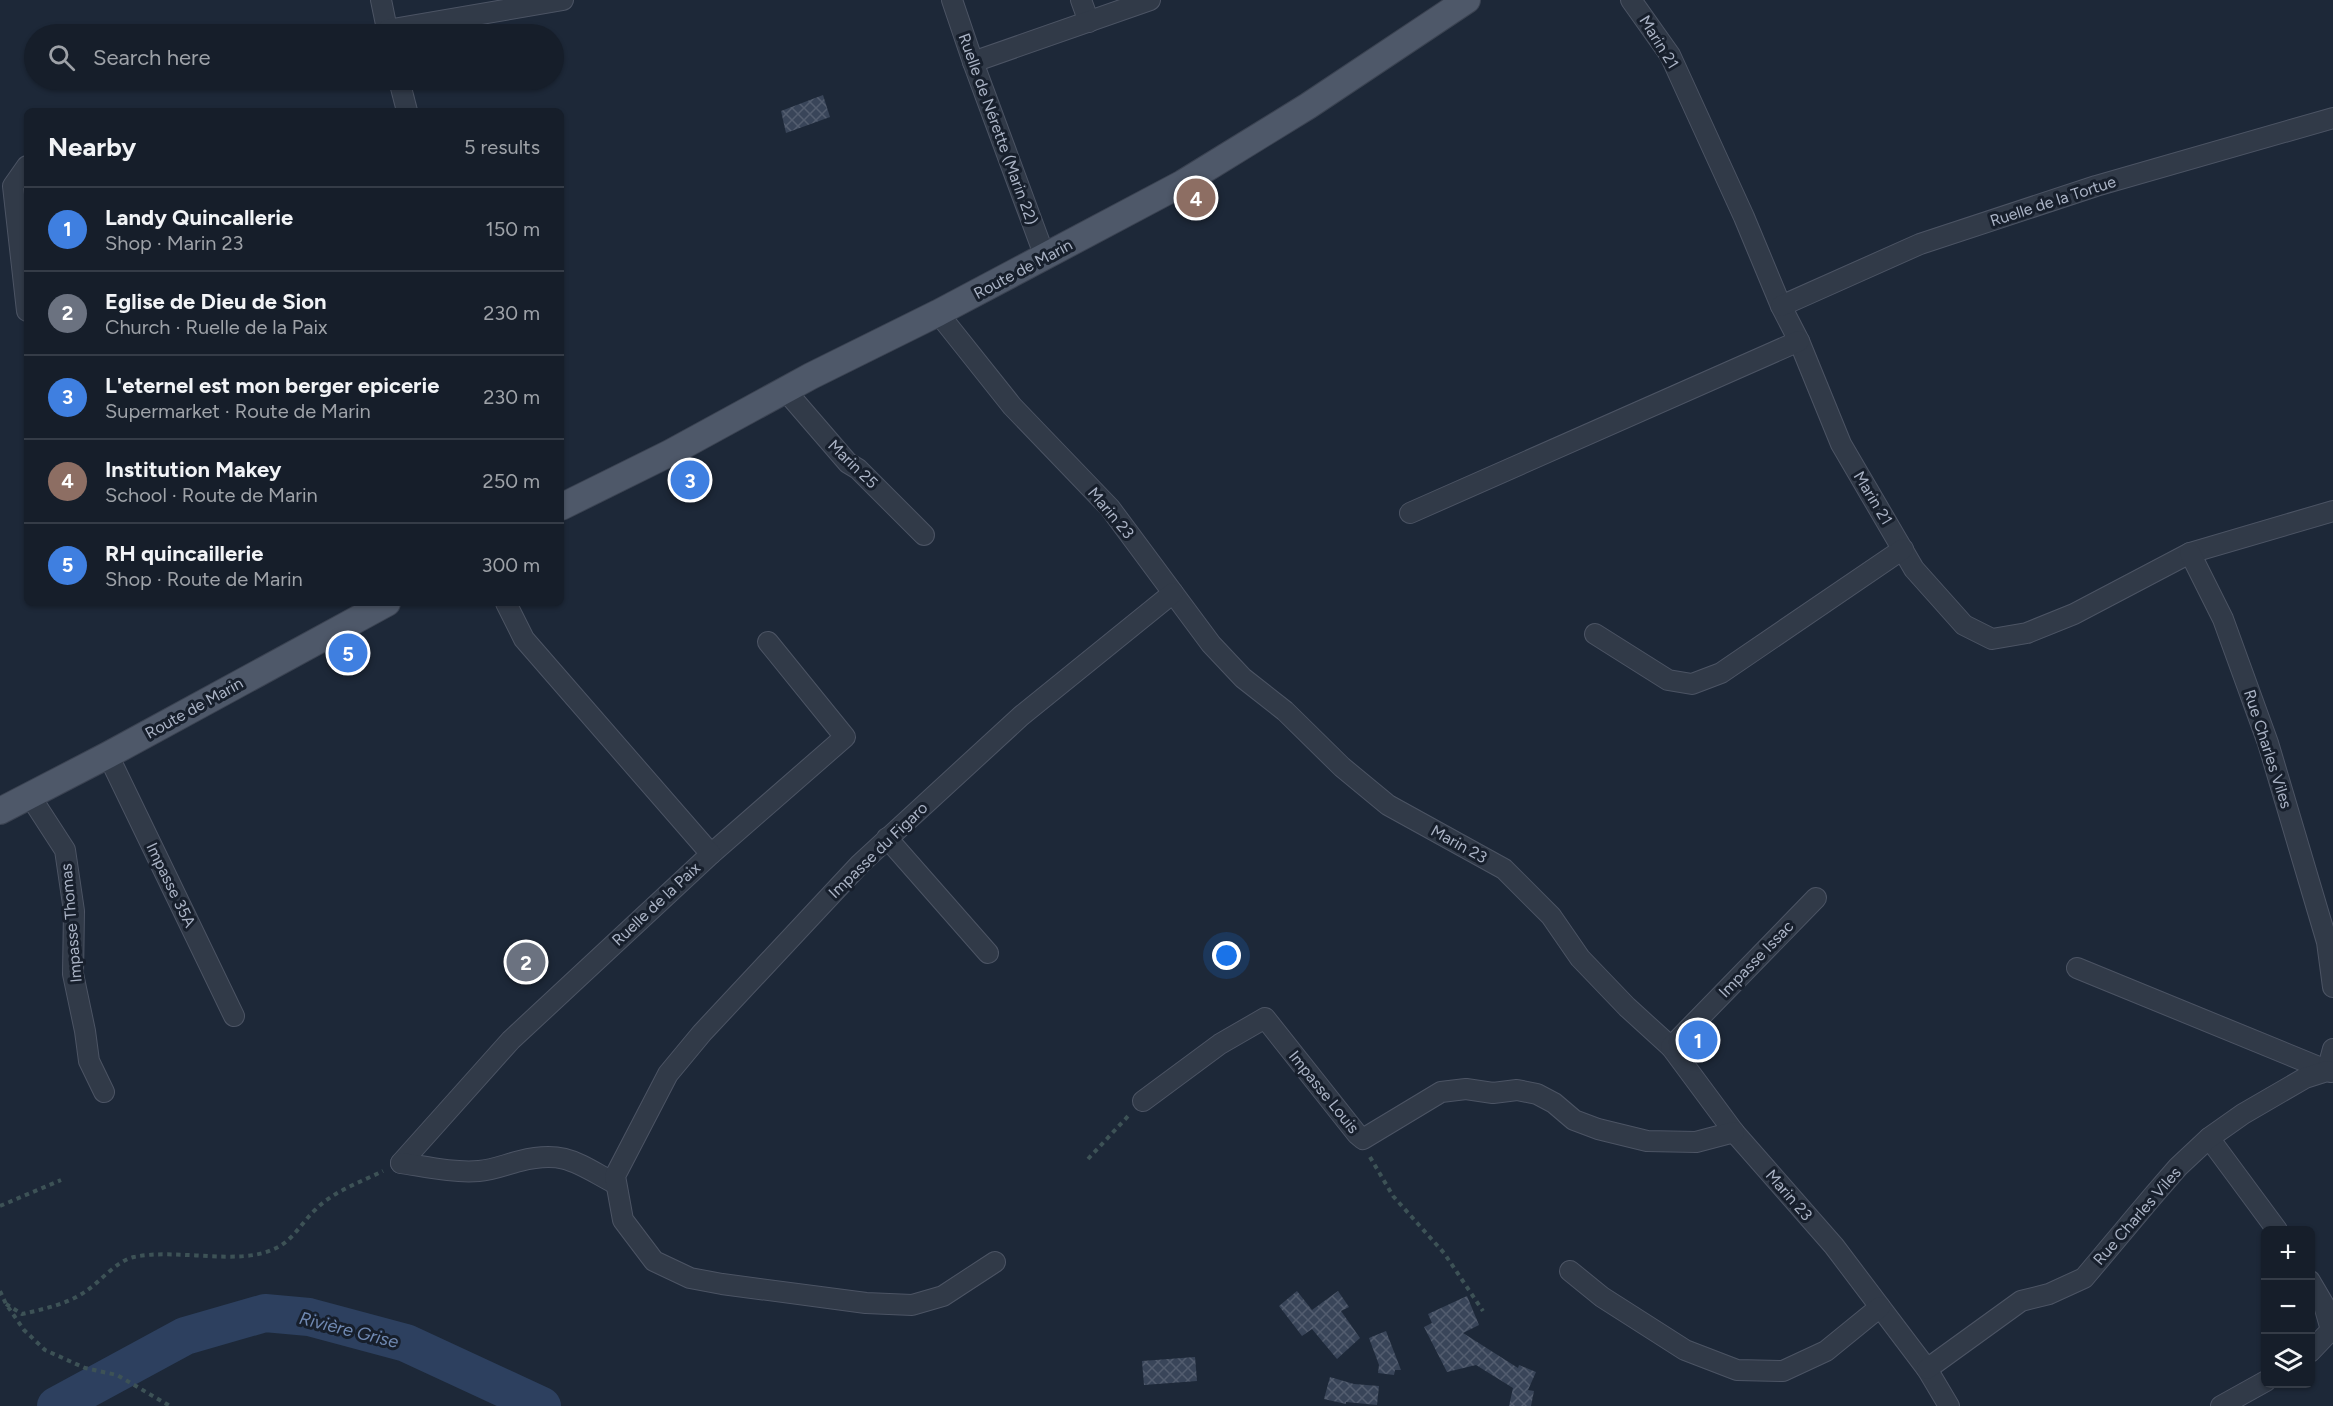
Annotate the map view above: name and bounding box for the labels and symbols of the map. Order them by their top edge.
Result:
street label: Marin 21 [1635,12,1683,72]
street label: Ruelle de Nérette (Marin 22) [954,31,1042,227]
street label: Ruelle de la Tortue [1988,172,2119,230]
pin: 4 [1176,176,1216,220]
street label: Route de Marin [971,235,1076,303]
street label: Marin 25 [824,436,882,492]
pin: 3 [670,458,710,502]
street label: Marin 21 [1850,468,1896,528]
street label: Marin 23 [1084,483,1138,543]
pin: 5 [328,630,368,676]
street label: Route de Marin [142,673,246,743]
street label: Rue Charles Viles [2240,687,2296,811]
street label: Impasse du Figaro [825,798,931,902]
street label: Marin 23 [1428,821,1490,867]
street label: Impasse 35A [142,840,200,931]
street label: Ruelle de la Paix [608,858,704,950]
street label: Impasse Thomas [56,863,86,983]
street label: Impasse Issac [1715,916,1798,1001]
pin: 2 [506,940,546,984]
your location [1212,941,1241,970]
pin: 1 [1678,1018,1718,1062]
street label: Impasse Louis [1285,1047,1363,1137]
street label: Rue Charles Viles [2089,1163,2185,1269]
street label: Marin 23 [1762,1166,1816,1224]
water label: Rivière Grise [297,1307,401,1353]

